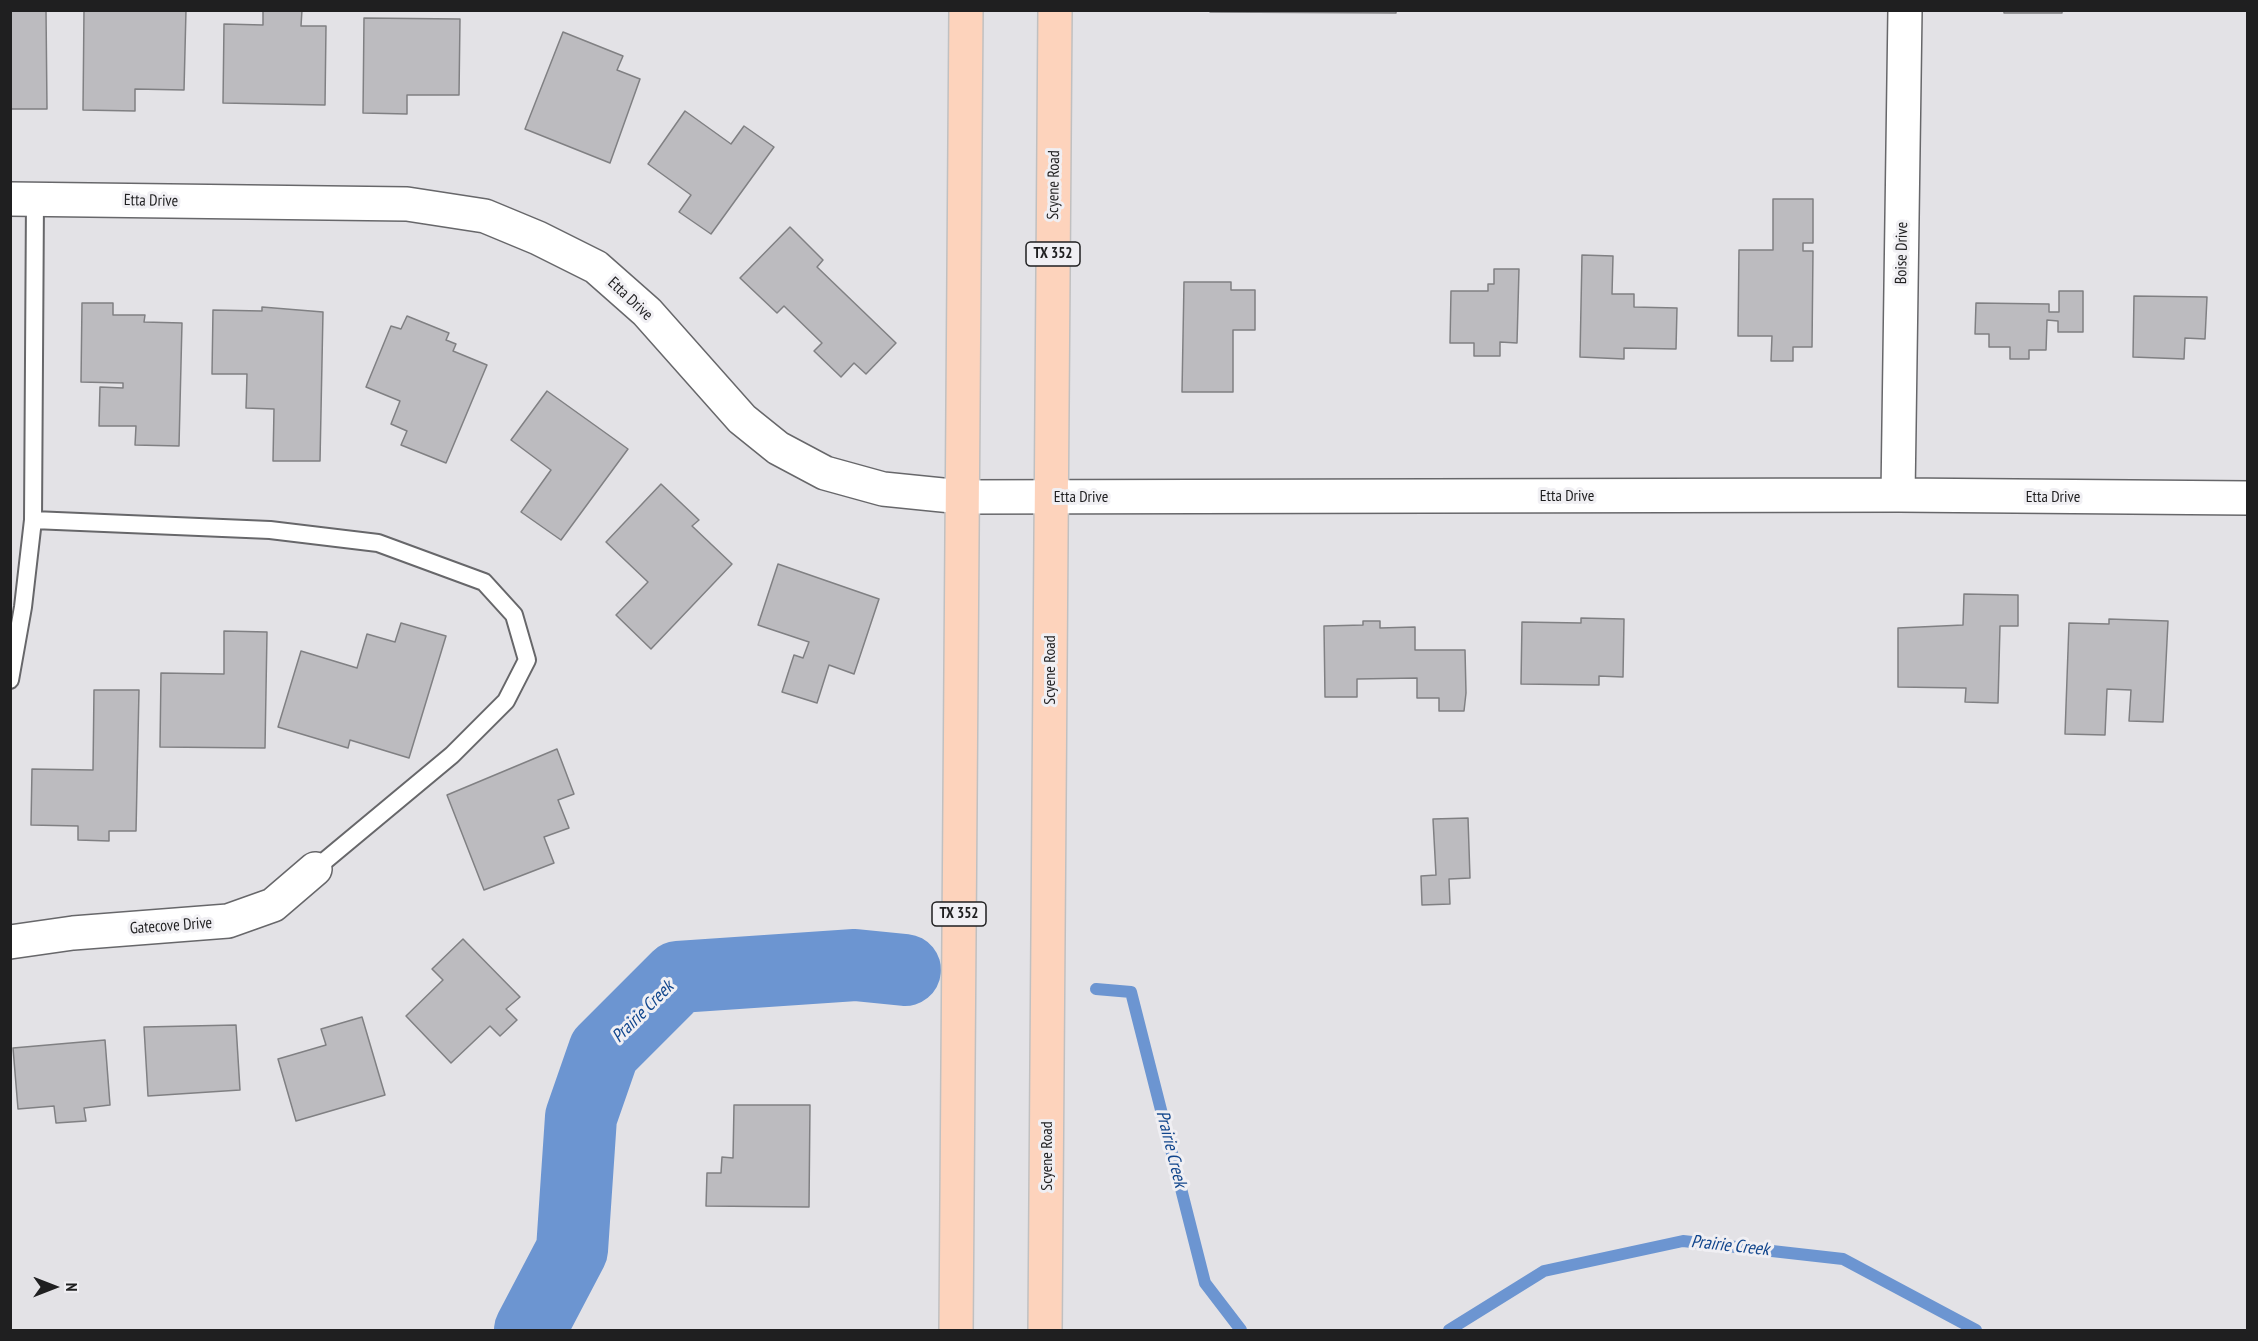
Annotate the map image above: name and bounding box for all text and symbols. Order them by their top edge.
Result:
street label: Scyene Road [1044,150,1064,220]
street label: Etta Drive [124,191,178,211]
street label: Boise Drive [1892,222,1912,284]
road number: TX 352 [1026,242,1080,266]
street label: Etta Drive [604,273,656,325]
street label: Etta Drive [1540,486,1594,506]
street label: Etta Drive [1054,487,1108,507]
street label: Etta Drive [2026,487,2080,507]
street label: Scyene Road [1040,635,1060,705]
road number: TX 352 [932,902,986,926]
street label: Gatecove Drive [129,914,213,938]
water label: Prairie Creek [608,977,678,1047]
water label: Prairie Creek [1151,1108,1191,1190]
street label: Scyene Road [1037,1121,1057,1191]
water label: Prairie Creek [1690,1231,1770,1261]
north arrow [24,1257,84,1317]
text: N [62,1283,82,1291]

